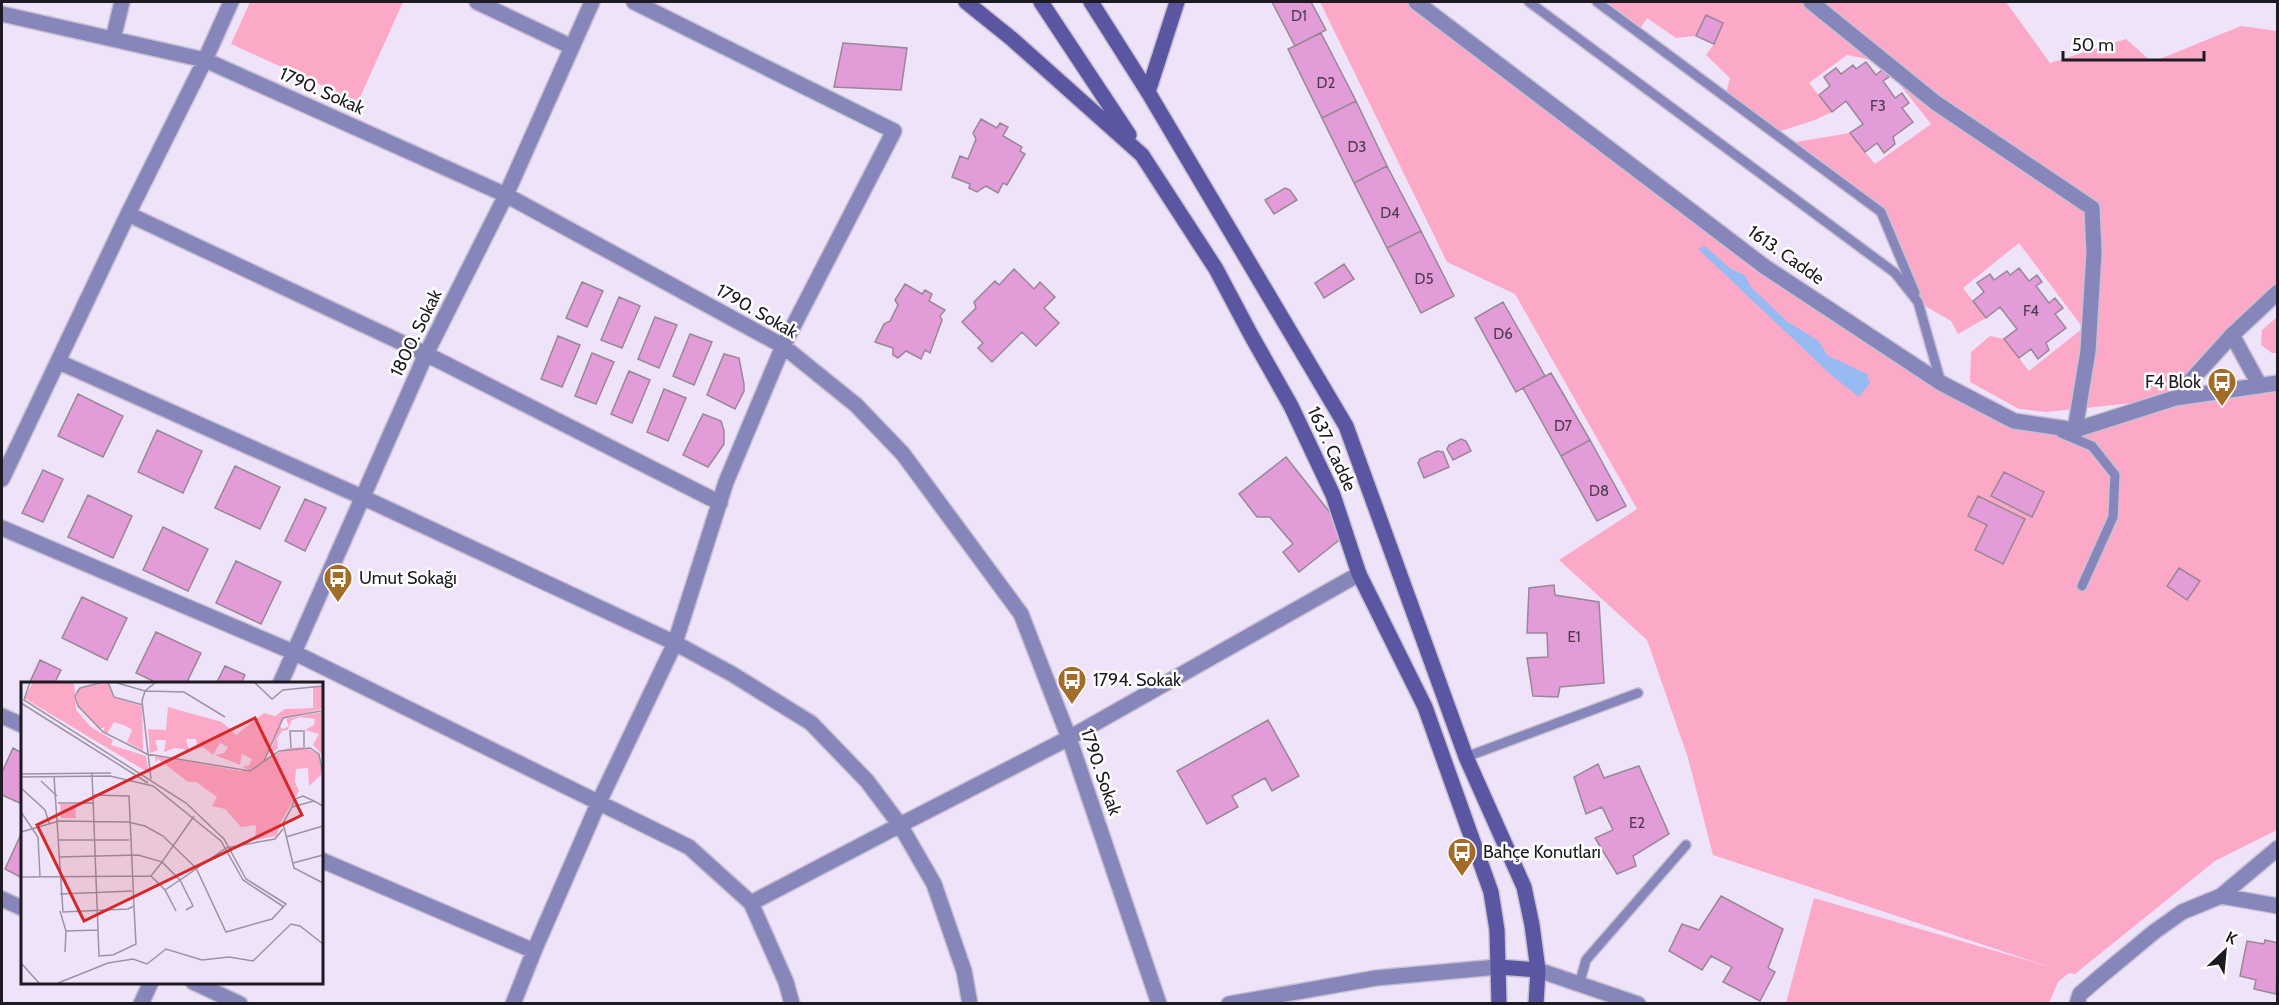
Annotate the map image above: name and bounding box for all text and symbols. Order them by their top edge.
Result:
house number: D1 [1291,7,1307,25]
scale bar [2063,24,2204,62]
text: 50 m [2072,34,2114,56]
street label: 1790. Sokak [276,63,369,120]
house number: D2 [1317,74,1336,92]
house number: F3 [1870,97,1886,115]
house number: D3 [1348,138,1366,156]
house number: D4 [1380,204,1400,222]
street label: 1613. Cadde [1744,221,1828,289]
house number: D5 [1414,270,1434,288]
street label: 1790. Sokak [712,279,802,344]
street label: 1800. Sokak [385,285,447,380]
house number: F4 [2023,302,2039,320]
house number: D6 [1493,325,1513,343]
bus stop icon: F4 Blok [2206,366,2238,408]
place label: F4 Blok [2145,371,2202,393]
street label: 1637. Cadde [1303,403,1361,495]
house number: D7 [1554,417,1573,435]
house number: D8 [1589,482,1609,500]
bus stop icon: Umut Sokağı [322,562,354,604]
place label: Umut Sokağı [359,567,457,589]
house number: E1 [1567,628,1581,646]
bus stop icon: 1794. Sokak [1056,664,1088,706]
place label: 1794. Sokak [1093,669,1182,691]
inset map [21,682,322,984]
street label: 1790. Sokak [1076,726,1126,819]
house number: E2 [1629,814,1645,832]
bus stop icon: Bahçe Konutları [1446,836,1478,878]
place label: Bahçe Konutları [1483,841,1601,863]
north arrow [2195,921,2255,981]
text: K [2223,927,2240,949]

